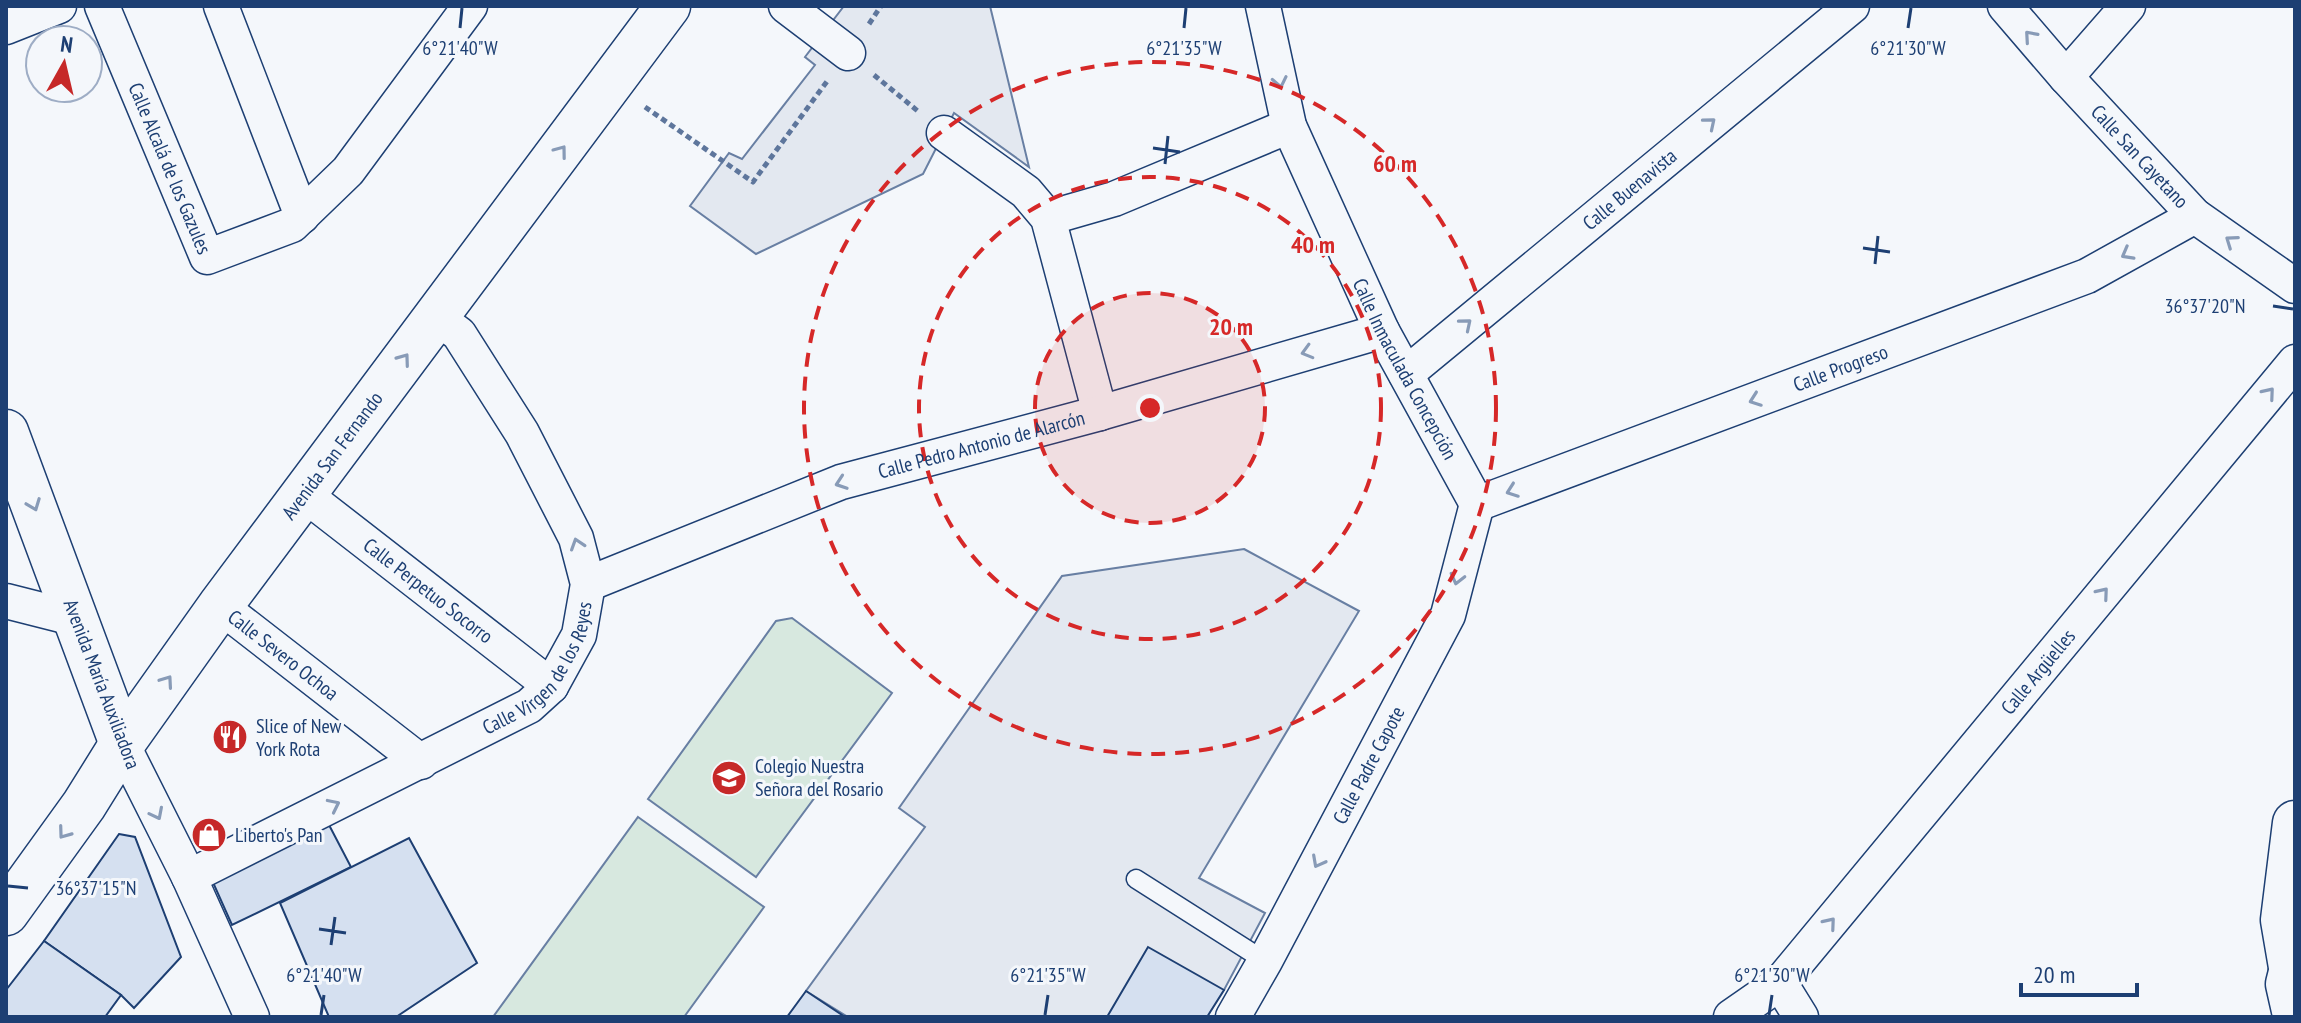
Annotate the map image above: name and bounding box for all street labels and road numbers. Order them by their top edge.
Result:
street label: Calle Alcalá de los Gazules [123,79,217,258]
street label: Calle San Cayetano [2085,99,2194,214]
street label: Calle Buenavista [1577,143,1682,236]
street label: Calle Inmaculada Concepción [1347,274,1463,464]
street label: Calle Progreso [1789,339,1891,398]
street label: Avenida San Fernando [276,386,389,525]
street label: Calle Pedro Antonio de Alarcón [875,405,1087,485]
street label: Calle Perpetuo Socorro [358,532,498,649]
street label: Avenida María Auxiliadora [58,595,146,773]
street label: Calle Virgen de los Reyes [478,599,598,740]
street label: Calle Severo Ochoa [223,604,344,706]
street label: Calle Argüelles [1995,624,2081,720]
street label: Calle Padre Capote [1327,702,1410,829]

